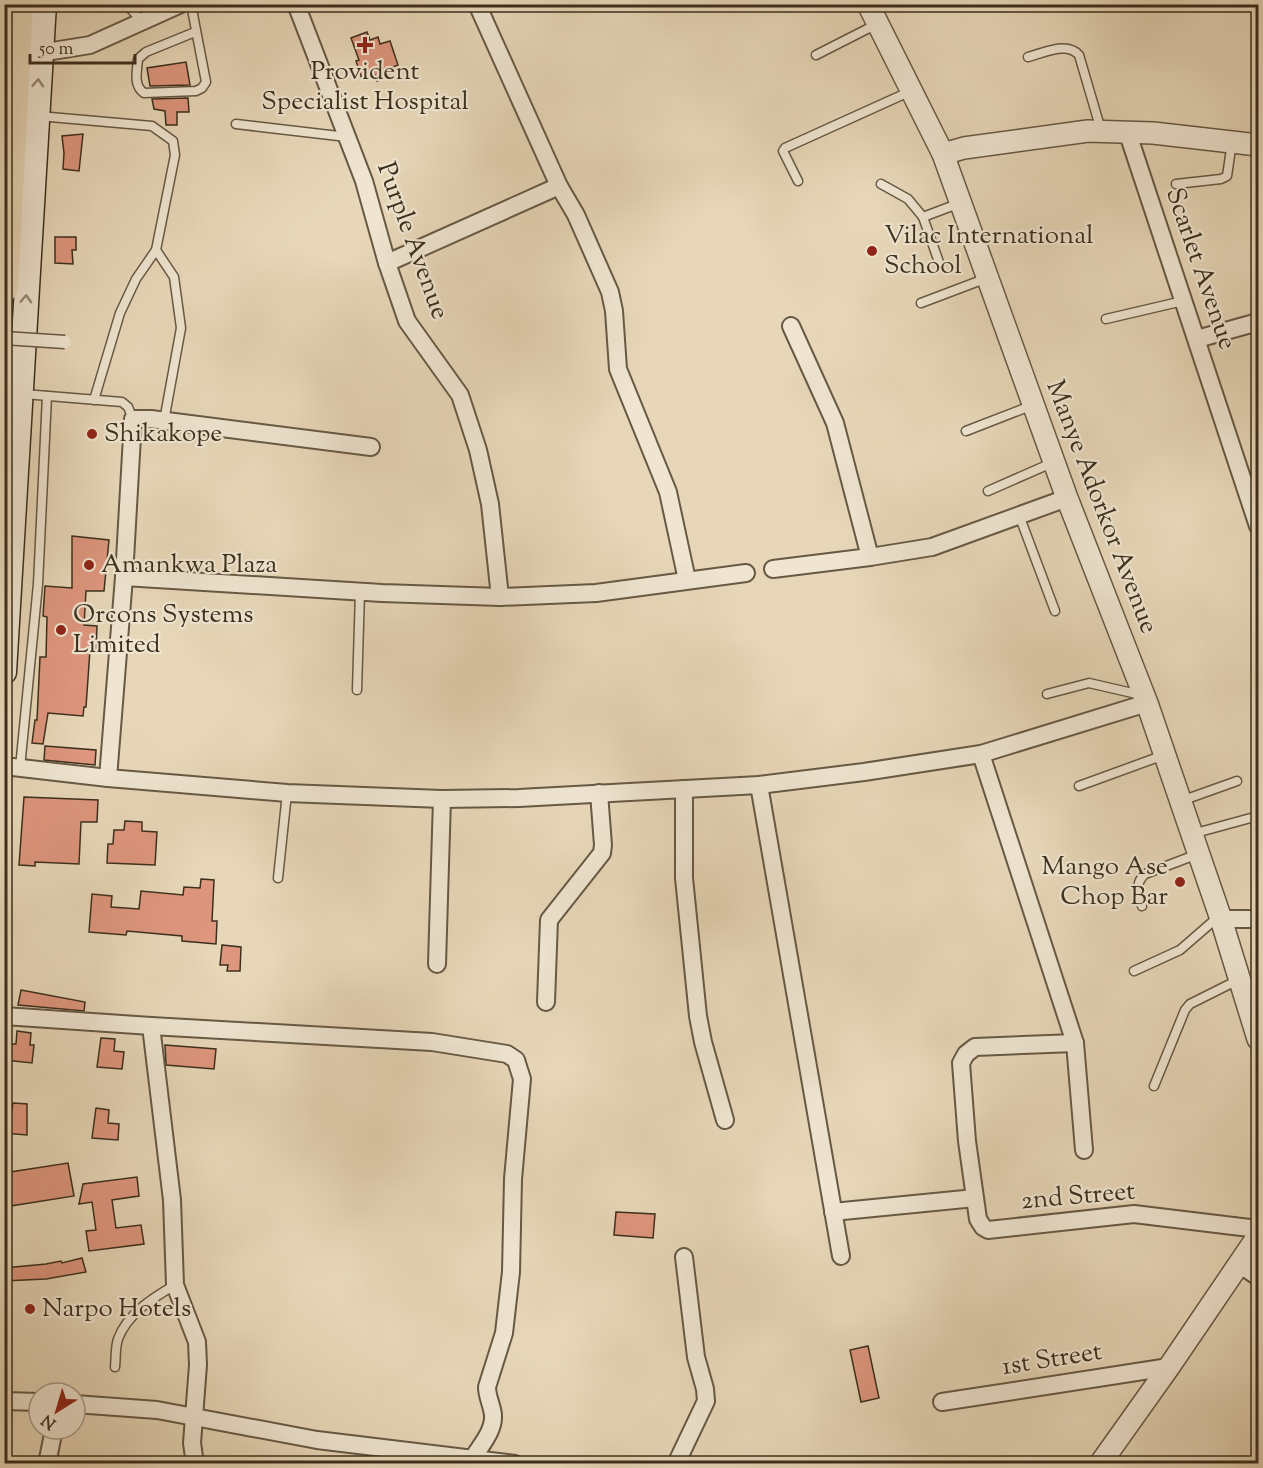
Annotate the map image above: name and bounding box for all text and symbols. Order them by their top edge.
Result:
scale bar [30,27,135,65]
marker: Provident Specialist Hospital [356,36,374,54]
text: 50 m [38,37,74,63]
place label: Provident Specialist Hospital [261,54,469,121]
one-way arrow [32,79,45,88]
street label: Purple Avenue [366,157,458,325]
street label: Scarlet Avenue [1155,183,1245,355]
place label: Vilac International School [884,218,1093,285]
marker: Vilac International School [865,244,879,258]
one-way arrow [19,295,32,304]
street label: Manye Adorkor Avenue [1036,375,1166,639]
place label: Shikakope [104,416,222,453]
marker: Shikakope [85,427,99,441]
place label: Amankwa Plaza [101,547,277,584]
marker: Amankwa Plaza [82,558,96,572]
place label: Orcons Systems Limited [73,597,253,664]
marker: Orcons Systems Limited [54,623,68,637]
place label: Mango Ase Chop Bar [1041,849,1168,916]
marker: Mango Ase Chop Bar [1173,875,1187,889]
street label: 2nd Street [1019,1174,1137,1220]
place label: Narpo Hotels [42,1291,191,1328]
marker: Narpo Hotels [23,1302,37,1316]
street label: 1st Street [999,1334,1105,1386]
north arrow [27,1381,87,1441]
text: N [37,1408,62,1434]

